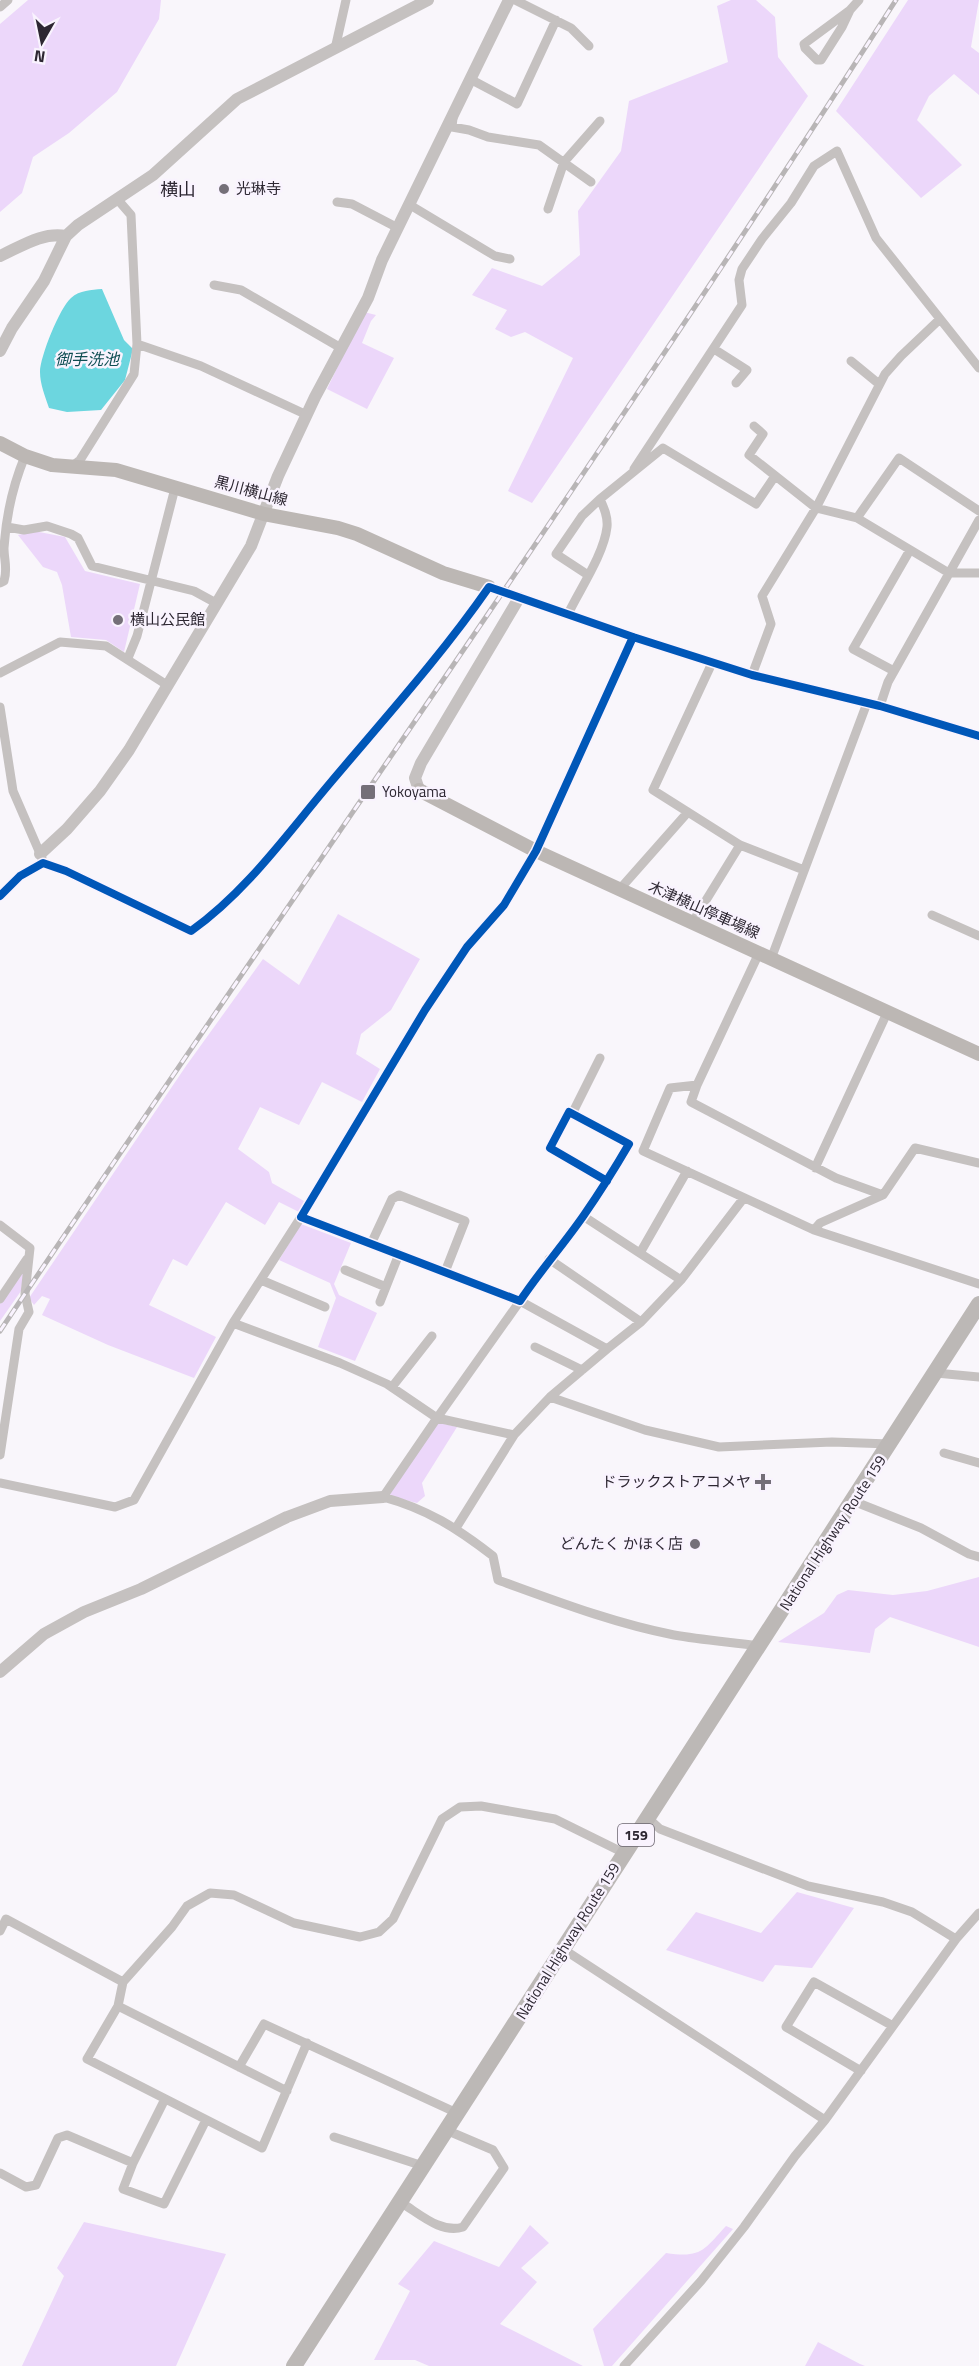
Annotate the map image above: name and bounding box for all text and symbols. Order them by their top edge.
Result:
north arrow [12,12,72,72]
text: N [32,44,47,70]
district label: 横山 [160,176,196,203]
place label: 光琳寺 [236,177,281,200]
marker: 光琳寺 [217,182,231,196]
water label: 御手洗池 [55,347,121,371]
street label: 黒川横山線 [212,470,290,511]
place label: 横山公民館 [130,608,205,631]
marker: 横山公民館 [111,613,125,627]
place label: Yokoyama [382,780,447,803]
marker: Yokoyama [359,783,377,801]
street label: 木津横山停車場線 [645,875,764,944]
street label: National Highway Route 159 [774,1450,892,1615]
place label: ドラックストアコメヤ [601,1470,751,1493]
marker: ドラックストアコメヤ [756,1475,770,1489]
place label: どんたく かほく店 [560,1532,683,1555]
marker: どんたく かほく店 [688,1537,702,1551]
road number: 159 [618,1824,654,1846]
street label: National Highway Route 159 [510,1858,625,2024]

